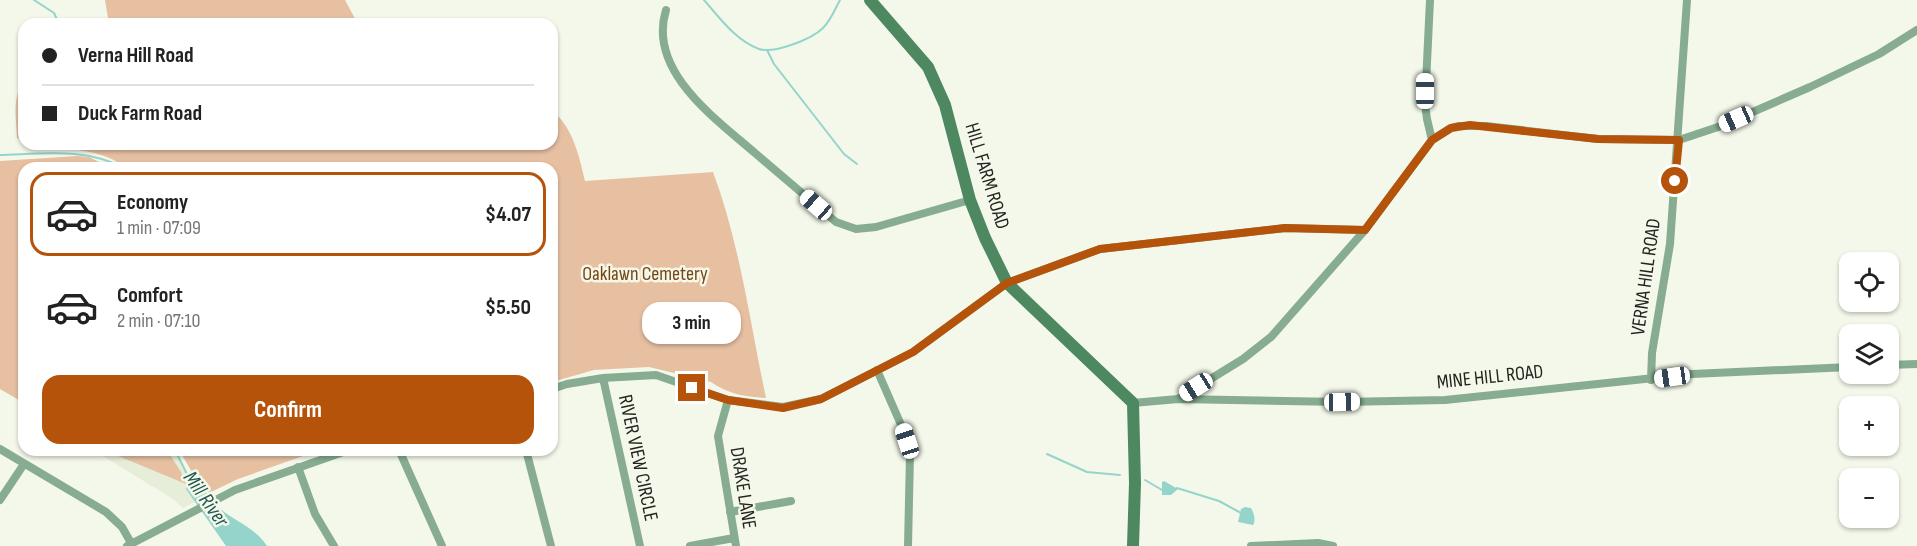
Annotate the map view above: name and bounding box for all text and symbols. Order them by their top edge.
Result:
text: Verna Hill Road [78,42,194,69]
car [1416,73,1434,109]
text: Duck Farm Road [78,100,202,127]
car [1716,103,1756,135]
street label: HILL FARM ROAD [959,120,1015,232]
route start [1661,167,1688,194]
car [797,186,835,224]
icon: car [45,187,99,241]
text: Economy [117,189,188,216]
text: $4.07 [485,201,531,228]
text: 1 min · 07:09 [117,216,201,240]
street label: VERNA HILL ROAD [1626,217,1666,337]
map controls [1839,252,1899,528]
button: locate [1839,252,1899,312]
park label: Oaklawn Cemetery [582,262,708,286]
icon: car [45,280,99,334]
text: Comfort [117,282,183,309]
text: $5.50 [485,294,531,321]
callout: 3 min [642,301,742,343]
text: 2 min · 07:10 [117,309,200,333]
text: 3 min [672,311,711,335]
button: layers [1839,324,1899,384]
street label: MINE HILL ROAD [1436,359,1544,395]
car [1653,366,1691,388]
car [1176,370,1216,404]
route end [678,374,705,401]
button: Confirm [42,375,534,444]
street label: RIVER VIEW CIRCLE [613,393,663,523]
car [1324,393,1360,411]
button: + [1839,396,1899,456]
car [893,421,921,461]
street label: DRAKE LANE [725,445,761,531]
water label: Mill River [178,466,235,533]
button: − [1839,468,1899,528]

